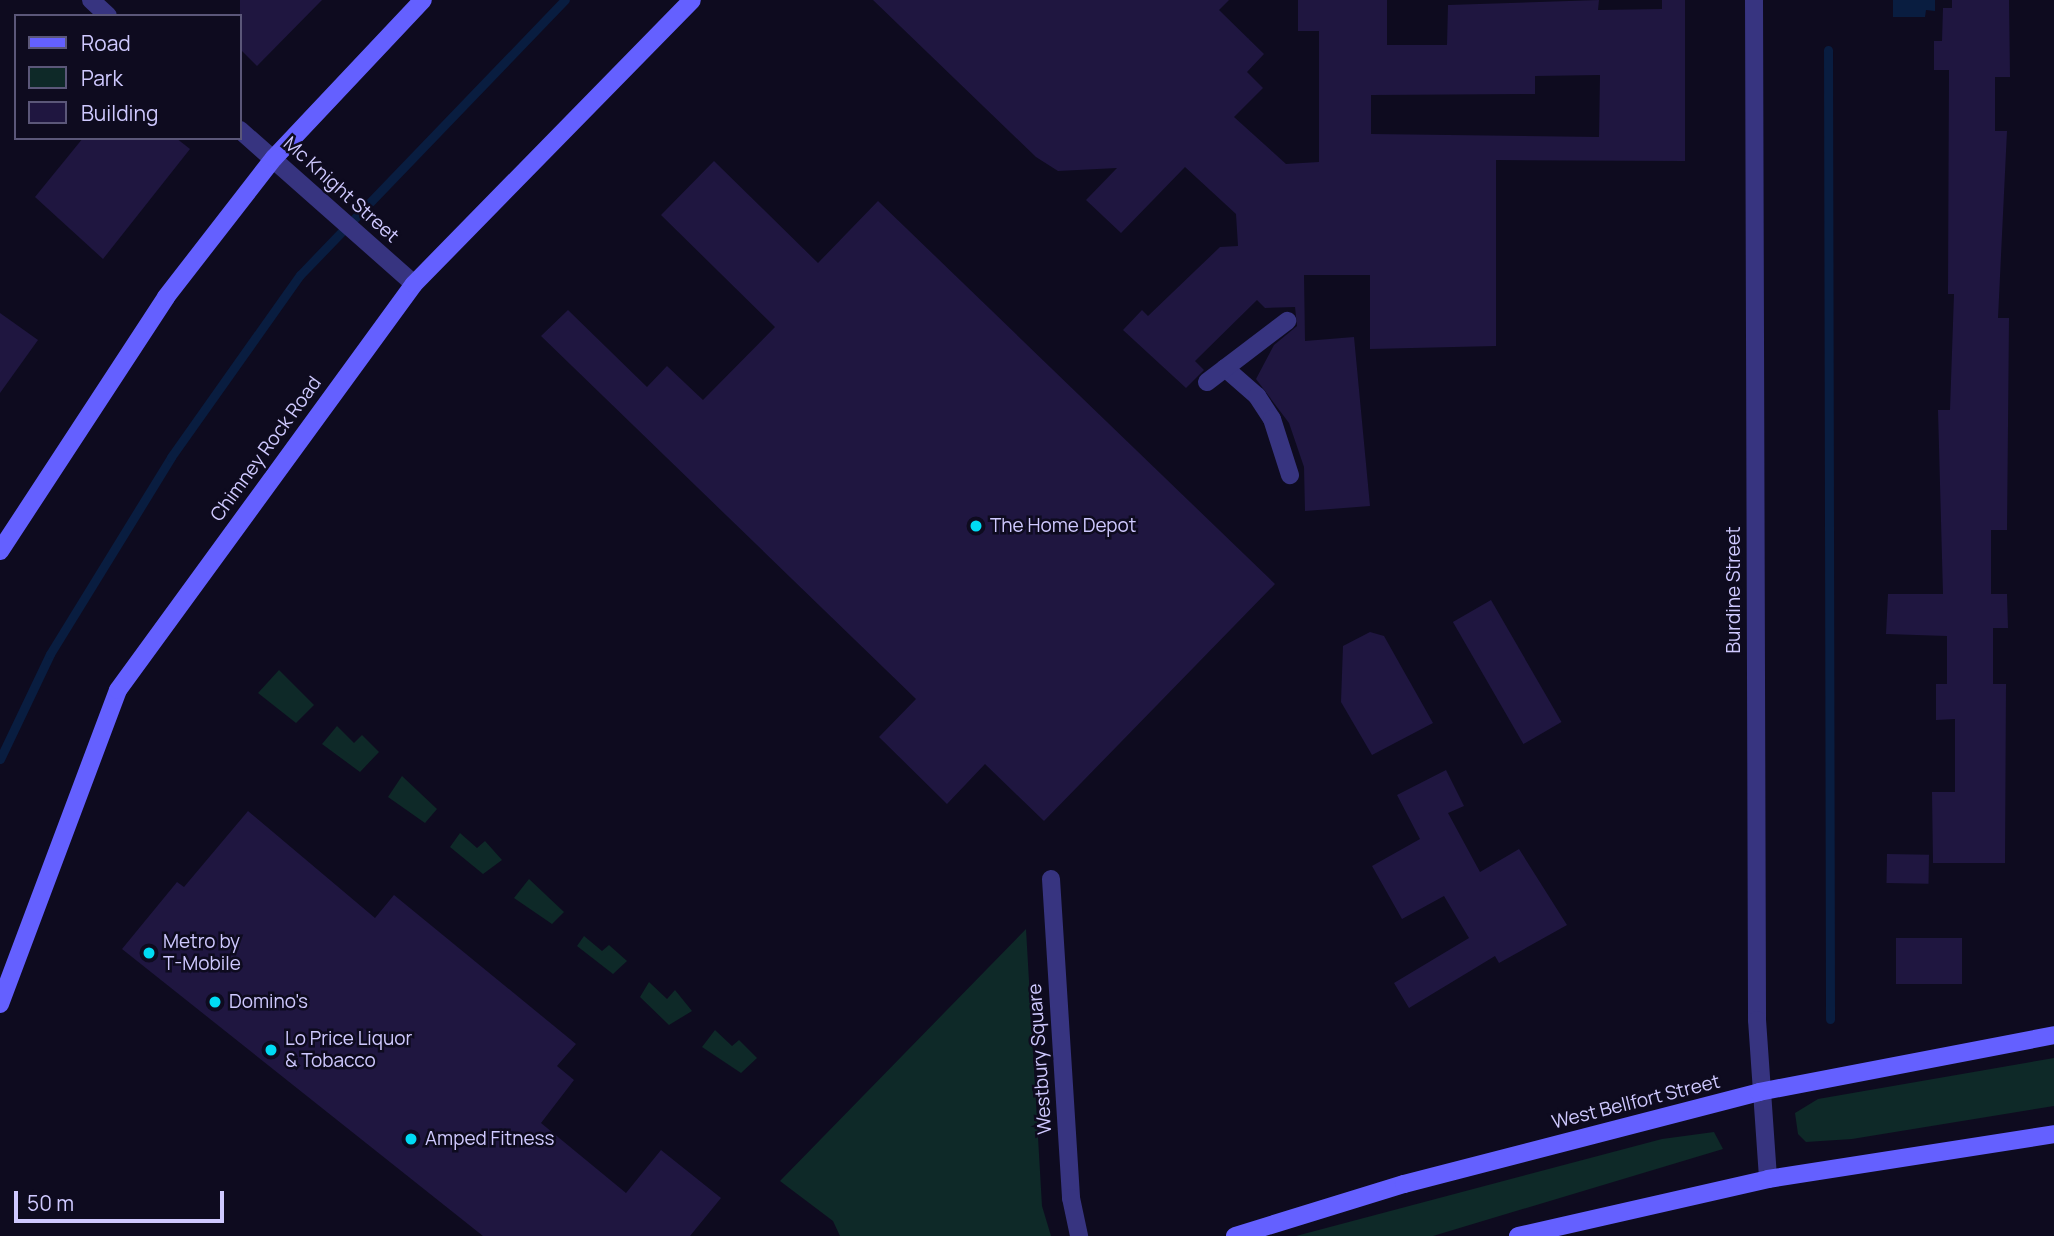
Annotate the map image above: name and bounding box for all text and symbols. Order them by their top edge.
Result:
legend [14,14,242,140]
text: Road [81,29,131,57]
text: Park [81,64,123,92]
text: Building [81,99,158,127]
street label: Mc Knight Street [279,132,403,248]
street label: Chimney Rock Road [206,372,326,526]
place label: The Home Depot [990,515,1136,537]
marker: The Home Depot [968,518,984,534]
street label: Burdine Street [1723,526,1745,654]
place label: Metro by T-Mobile [163,931,241,975]
marker: Metro by T-Mobile [141,945,157,961]
street label: Westbury Square [1023,983,1057,1135]
place label: Domino's [229,991,308,1013]
marker: Domino's [207,994,223,1010]
place label: Lo Price Liquor & Tobacco [285,1028,412,1072]
marker: Lo Price Liquor & Tobacco [263,1042,279,1058]
street label: West Bellfort Street [1550,1070,1722,1134]
place label: Amped Fitness [425,1128,554,1150]
marker: Amped Fitness [403,1131,419,1147]
scale bar [18,1176,228,1220]
text: 50 m [27,1189,74,1217]

